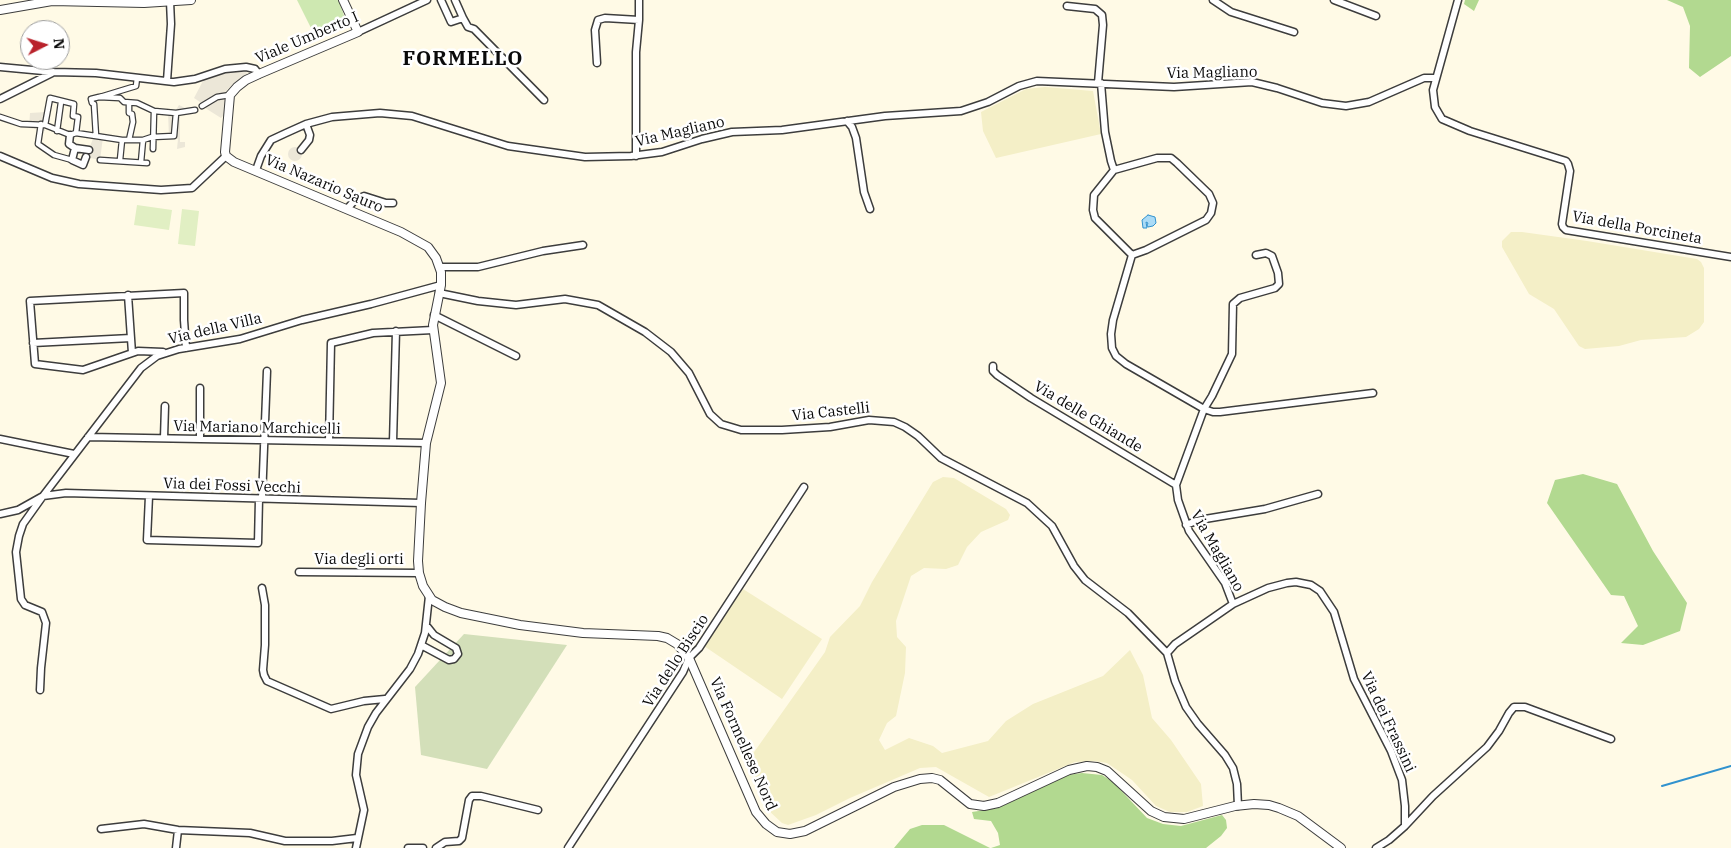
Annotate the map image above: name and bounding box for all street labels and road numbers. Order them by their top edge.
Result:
street label: Viale Umberto I [253,8,361,68]
street label: Via Magliano [1166,63,1258,83]
street label: Via Magliano [634,113,726,151]
street label: Via Nazario Sauro [262,151,386,217]
street label: Via della Porcineta [1571,208,1703,248]
street label: Via della Villa [166,309,264,349]
street label: Via delle Ghiande [1030,377,1146,457]
street label: Via Castelli [791,399,871,425]
street label: Via Mariano Marchicelli [173,418,341,438]
street label: Via dei Fossi Vecchi [163,475,301,497]
street label: Via Magliano [1186,507,1248,595]
street label: Via degli orti [314,551,404,569]
street label: Via dello Biscio [639,611,713,711]
street label: Via dei Frassini [1357,669,1419,775]
street label: Via Formellese Nord [705,675,781,813]

